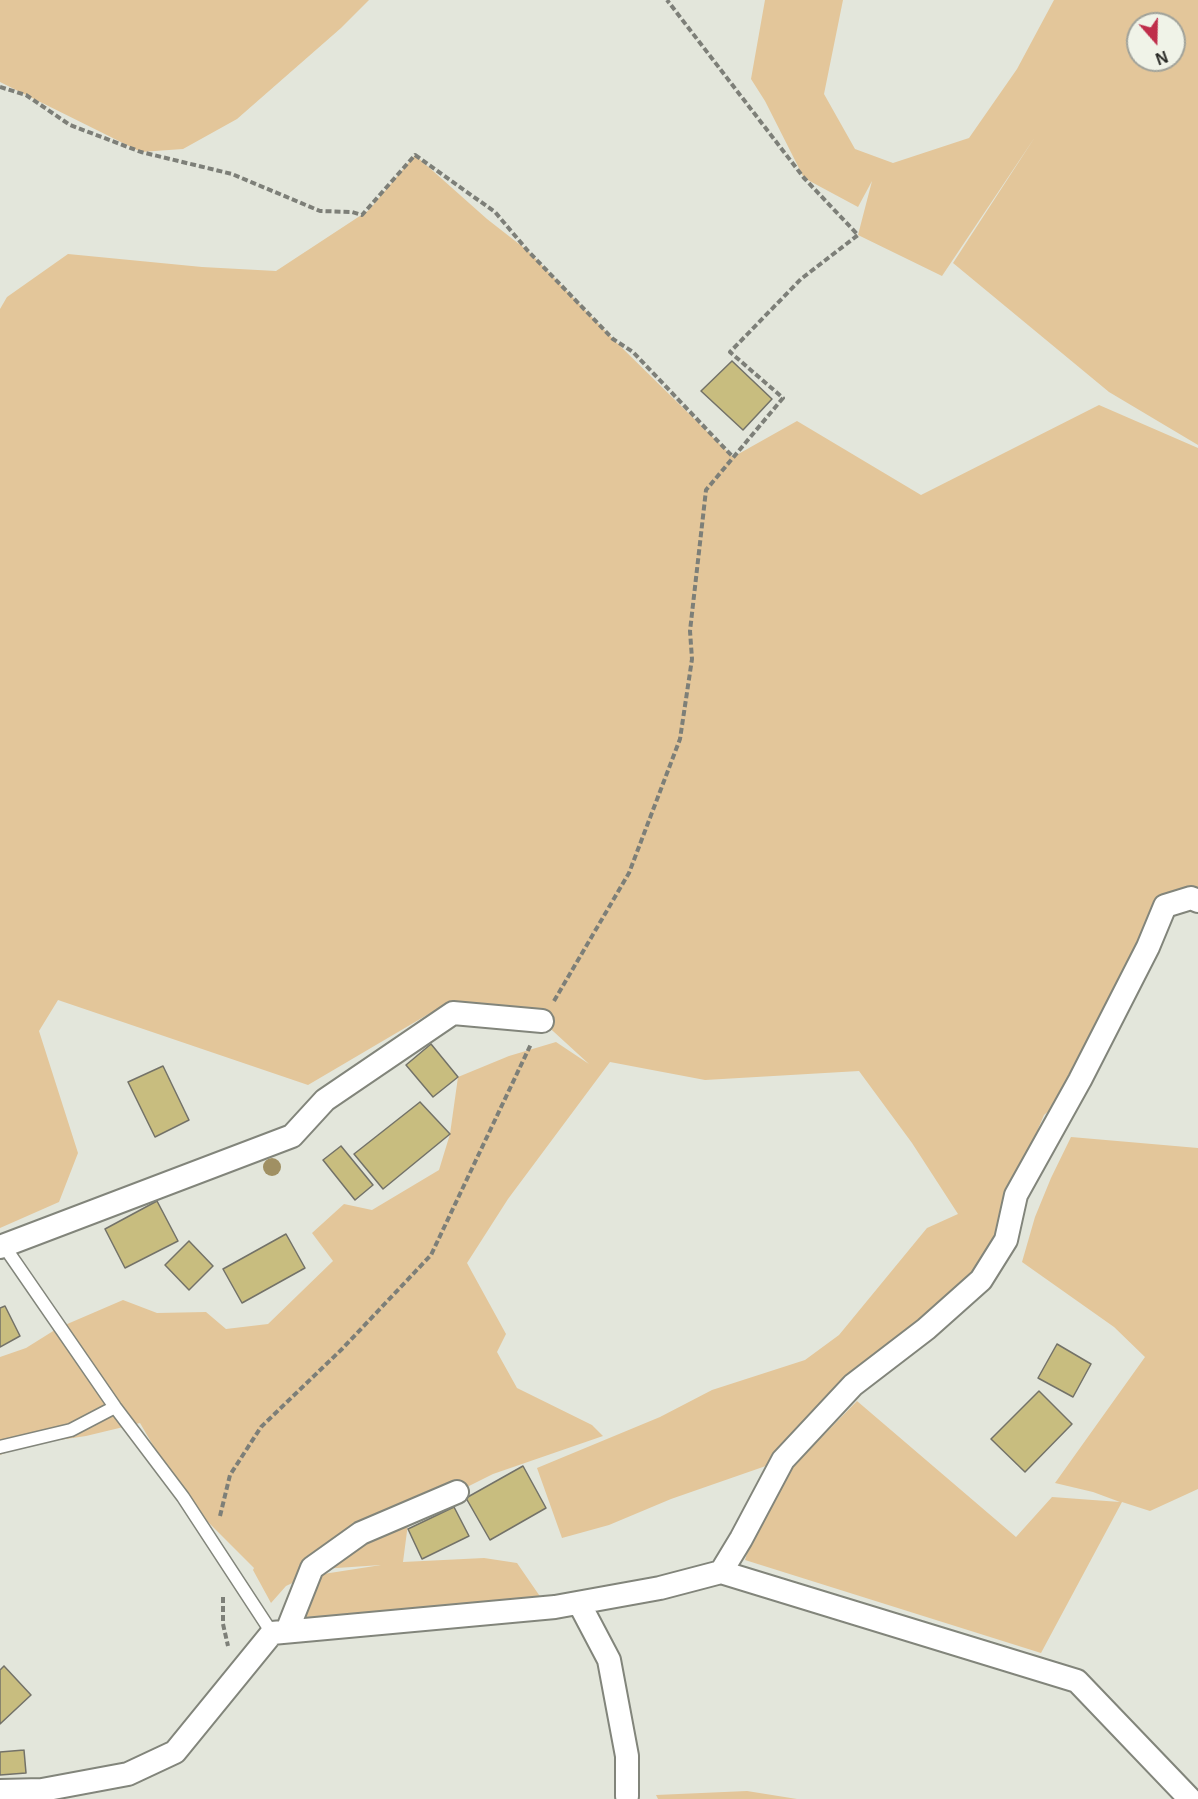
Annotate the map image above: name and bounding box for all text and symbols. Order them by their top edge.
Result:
north arrow [1126,12,1186,72]
text: N [1153,48,1170,67]

